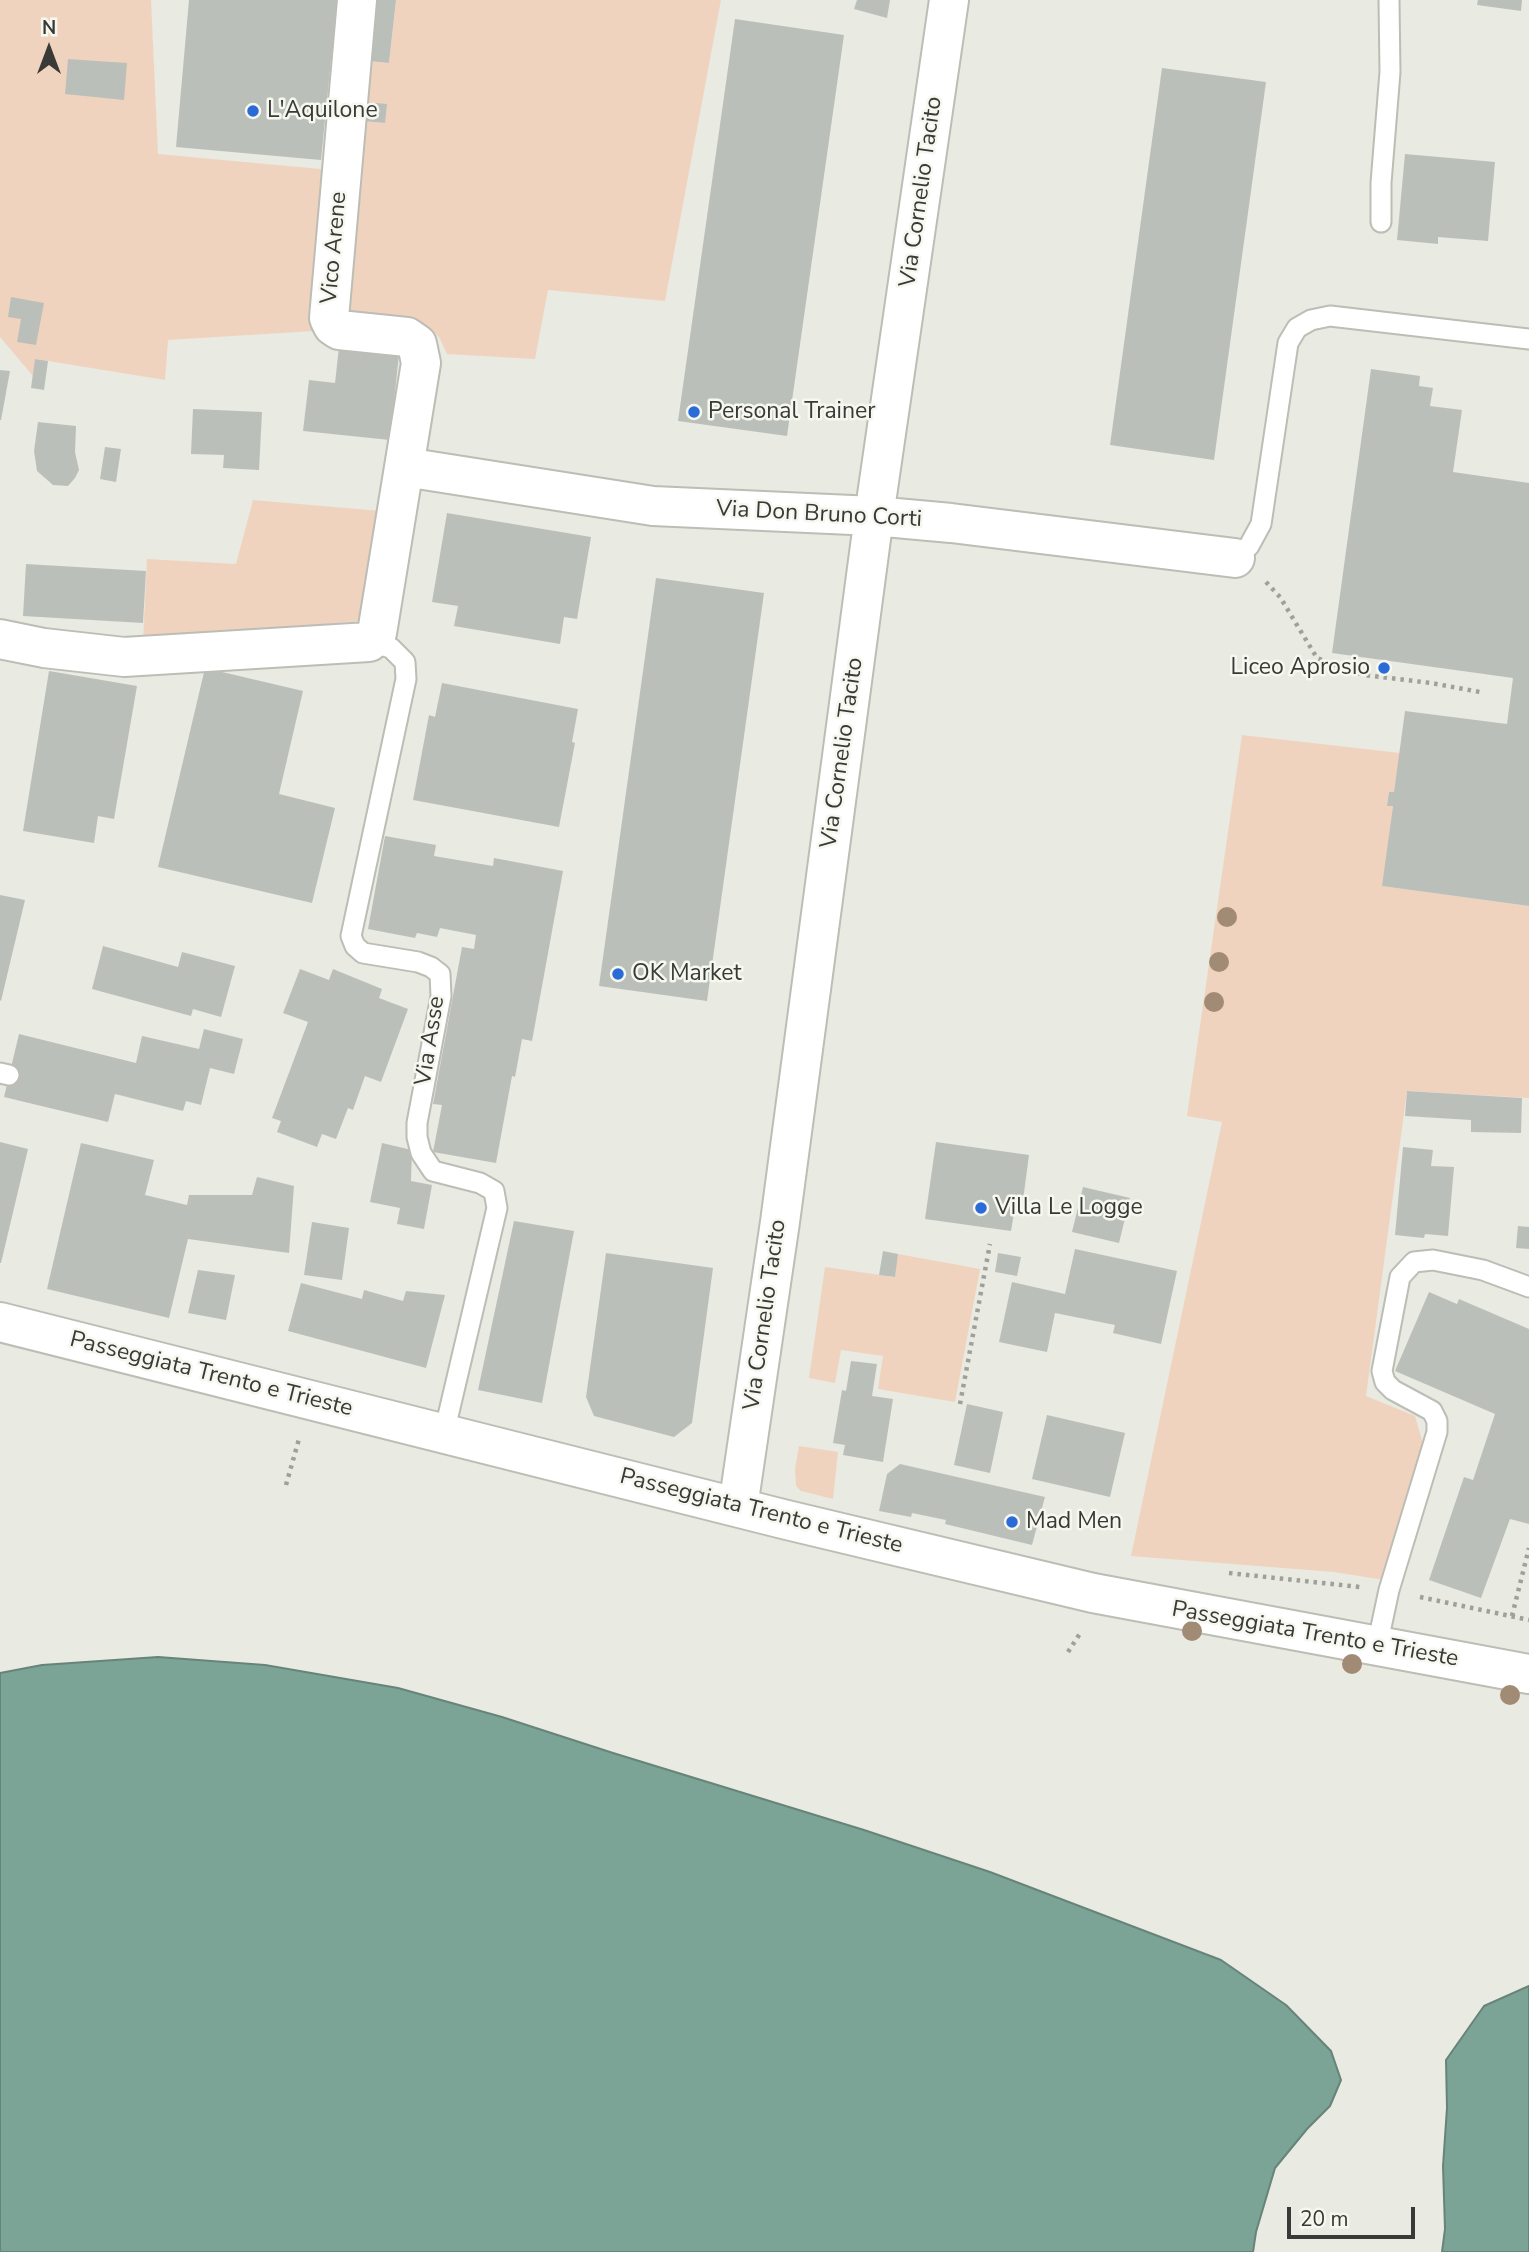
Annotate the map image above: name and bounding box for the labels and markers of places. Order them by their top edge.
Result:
place label: L'Aquilone [267,97,378,125]
marker: L'Aquilone [245,103,261,119]
place label: Personal Trainer [708,398,875,426]
marker: Personal Trainer [686,404,702,420]
place label: Liceo Aprosio [1231,654,1370,682]
marker: Liceo Aprosio [1376,660,1392,676]
place label: OK Market [632,960,742,988]
marker: OK Market [610,966,626,982]
place label: Villa Le Logge [995,1194,1143,1222]
marker: Villa Le Logge [973,1200,989,1216]
place label: Mad Men [1026,1508,1122,1536]
marker: Mad Men [1004,1514,1020,1530]

